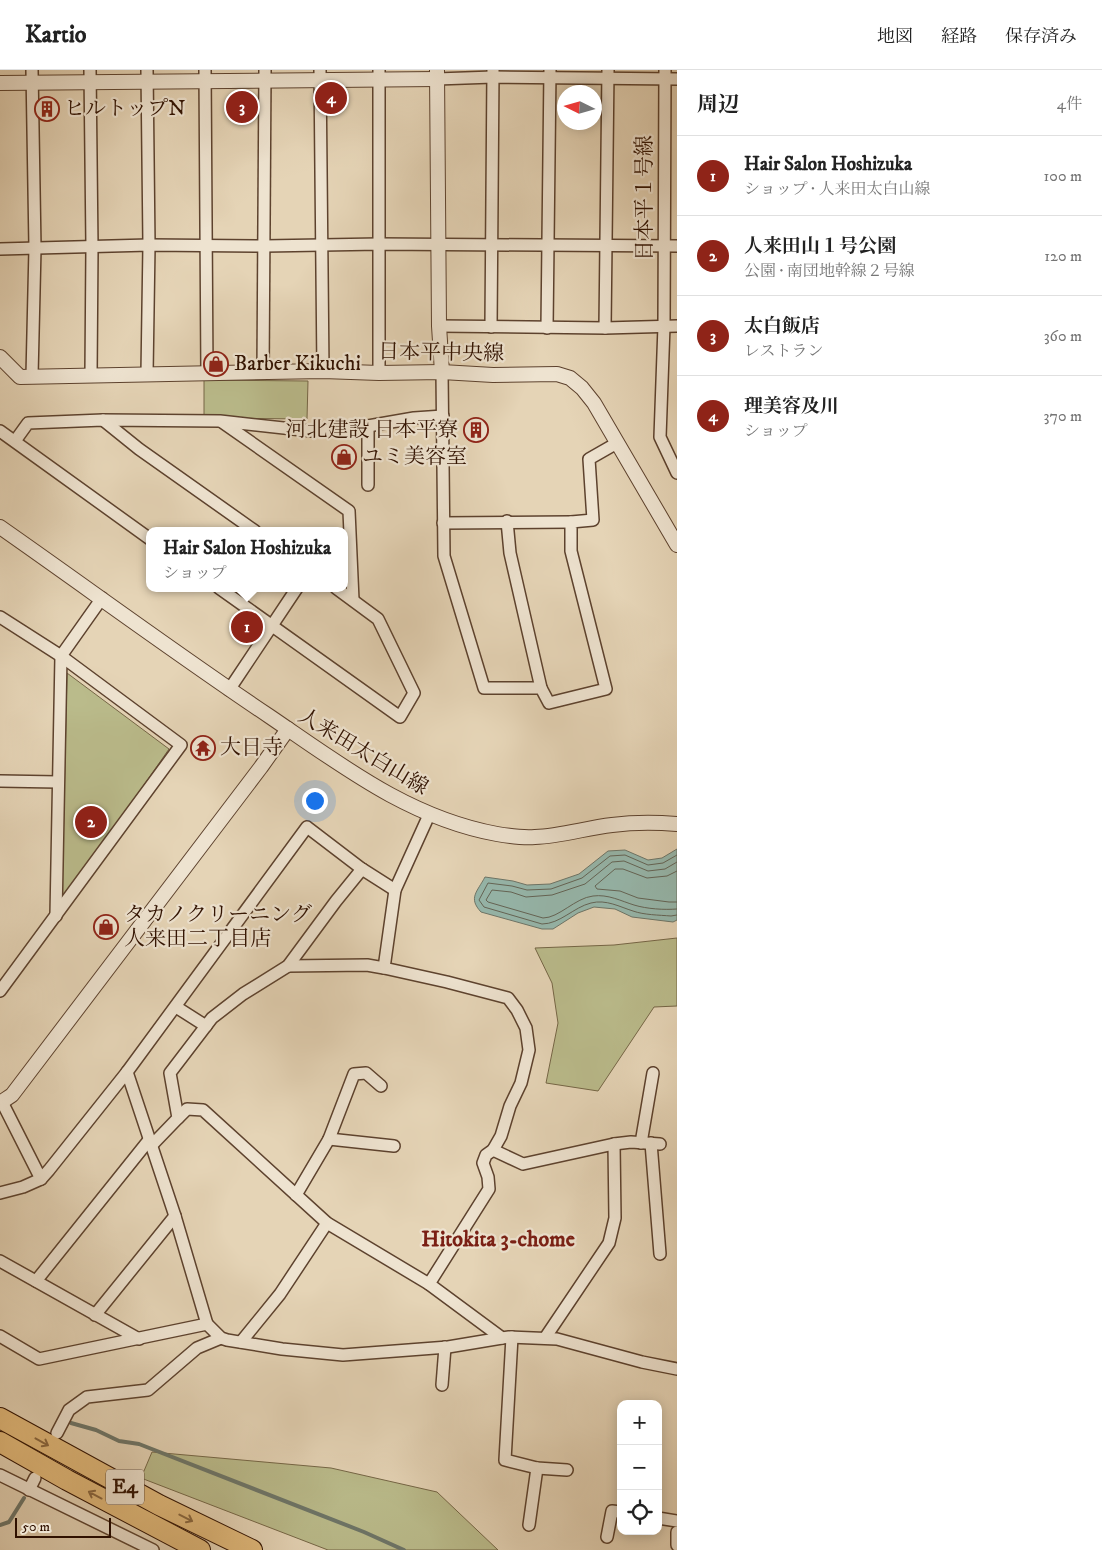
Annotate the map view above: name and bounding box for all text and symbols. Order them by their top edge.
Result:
text: Kartio [25,20,87,50]
text: 地図 [877,26,913,48]
text: 経路 [941,26,977,48]
text: 保存済み [1005,26,1077,48]
pin: 4 [315,79,347,117]
north arrow [557,85,602,130]
pin: 3 [226,88,258,126]
text: 周辺 [697,92,739,118]
text: 4件 [1057,94,1082,114]
building icon: ヒルトップN [34,96,60,122]
place label: ヒルトップN [64,96,186,122]
street label: 日本平１号線 [632,135,658,261]
text: Hair Salon Hoshizuka [744,153,912,176]
text: 1 [710,166,716,186]
text: 100 m [1044,166,1082,186]
text: ショップ · 人来田太白山線 [744,179,930,199]
text: 人来田山１号公園 [744,235,896,258]
text: 2 [709,246,717,266]
text: 120 m [1044,246,1082,266]
text: 公園 · 南団地幹線２号線 [744,261,915,281]
text: 太白飯店 [744,315,820,338]
text: 3 [710,326,716,346]
text: 360 m [1044,326,1082,346]
street label: 日本平中央線 [378,339,504,367]
text: レストラン [744,341,824,361]
shop icon: Barber Kikuchi [203,351,229,377]
place label: Barber Kikuchi [234,351,361,377]
text: 理美容及川 [744,395,839,418]
text: 4 [708,406,718,426]
text: 370 m [1044,406,1082,426]
place label: 河北建設 日本平寮 [285,417,458,443]
building icon: 河北建設 日本平寮 [463,417,489,443]
text: ショップ [744,421,808,441]
shop icon: ユミ美容室 [331,444,357,470]
place label: ユミ美容室 [362,444,467,470]
popup [146,527,348,592]
text: Hair Salon Hoshizuka [163,537,331,560]
text: ショップ [163,563,227,583]
pin: 1 [231,608,263,646]
street label: 人来田太白山線 [293,703,433,801]
temple icon: 大日寺 [190,735,216,761]
place label: 大日寺 [220,735,283,761]
your location [302,788,328,814]
pin: 2 [75,803,107,841]
place label: タカノクリーニング 人来田二丁目店 [124,902,312,952]
shop icon: タカノクリーニング 人来田二丁目店 [93,914,119,940]
district label: Hitokita 3-chome [421,1226,575,1253]
map controls [617,1400,662,1535]
button: + [617,1400,662,1445]
one-way arrow [35,1437,49,1447]
button: − [617,1445,662,1490]
road number: E4 [106,1470,144,1504]
one-way arrow [88,1490,103,1499]
button: locate [617,1490,662,1535]
one-way arrow [178,1514,193,1524]
scale bar [15,1515,111,1538]
text: 50 m [22,1518,50,1536]

